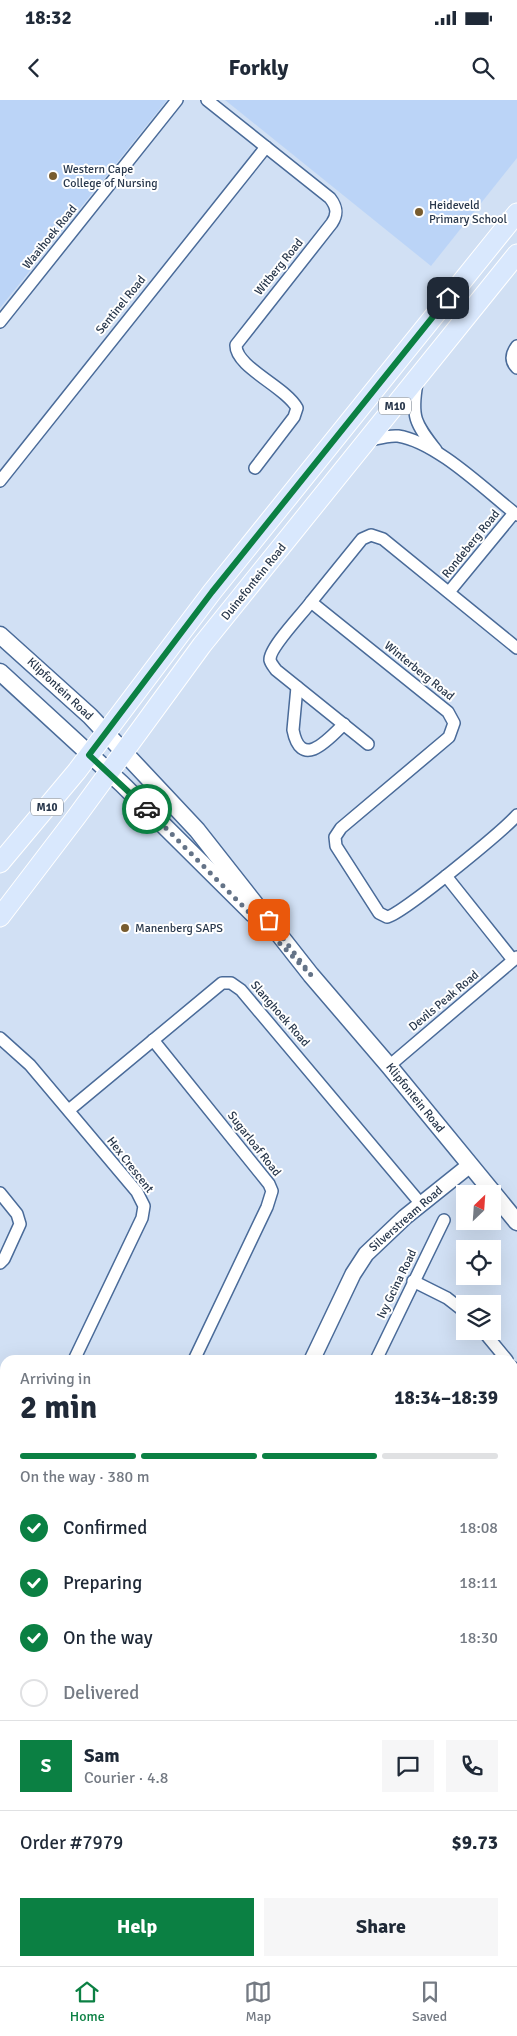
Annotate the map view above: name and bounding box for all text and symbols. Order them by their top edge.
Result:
text: 18:32 [25,6,72,30]
icon: back [20,54,48,82]
text: Forkly [228,54,289,81]
icon: search [469,54,497,82]
place label: Western Cape College of Nursing [63,162,158,191]
marker: Western Cape College of Nursing [47,170,59,182]
place label: Heideveld Primary School [429,198,507,227]
street label: Waaihoek Road [20,202,80,272]
marker: Heideveld Primary School [413,206,425,218]
street label: Witberg Road [251,236,307,298]
street label: Sentinel Road [93,273,149,337]
pin [427,277,469,319]
icon: home [434,284,462,312]
road number: M10 [379,398,411,414]
street label: Rondeberg Road [439,507,503,581]
street label: Duinefontein Road [218,540,290,624]
street label: Winterberg Road [381,638,457,704]
street label: Klipfontein Road [24,654,96,724]
courier [122,784,172,834]
icon: car [133,795,161,823]
road number: M10 [31,799,63,816]
pin [248,899,290,941]
icon: bag [255,906,283,934]
place label: Manenberg SAPS [135,921,223,936]
marker: Manenberg SAPS [119,922,131,934]
street label: Devils Peak Road [406,967,482,1035]
street label: Slanghoek Road [247,978,313,1050]
street label: Klipfontein Road [382,1060,448,1136]
street label: Sugarloaf Road [224,1109,284,1179]
street label: Hex Crescent [103,1134,157,1196]
street label: Silverstream Road [366,1183,446,1255]
north arrow [456,1185,501,1230]
map controls [456,1185,501,1340]
button: locate [456,1240,501,1285]
street label: Ivy Gcina Road [374,1247,420,1321]
button: layers [456,1295,501,1340]
text: Arriving in [20,1369,91,1389]
text: 18:34–18:39 [394,1386,498,1410]
text: 2 min [20,1388,97,1427]
text: On the way · 380 m [20,1467,150,1487]
icon: check [20,1514,48,1542]
text: Confirmed [63,1516,147,1540]
text: 18:08 [459,1518,498,1538]
icon: check [20,1569,48,1597]
text: Preparing [63,1571,142,1595]
text: 18:11 [459,1573,498,1593]
icon: check [20,1624,48,1652]
text: On the way [63,1626,153,1650]
text: 18:30 [459,1628,498,1648]
text: Delivered [63,1681,139,1705]
button: chat [382,1740,434,1792]
button: phone [446,1740,498,1792]
text: Sam [84,1744,120,1768]
text: S [41,1754,51,1778]
text: Courier · 4.8 [84,1768,168,1788]
text: Order #7979 [20,1831,123,1855]
text: $9.73 [452,1831,498,1855]
button: Help [20,1898,254,1956]
button: Share [264,1898,498,1956]
tab: Home [70,1978,105,2025]
tab: Map [244,1978,272,2025]
tab: Saved [412,1978,447,2025]

